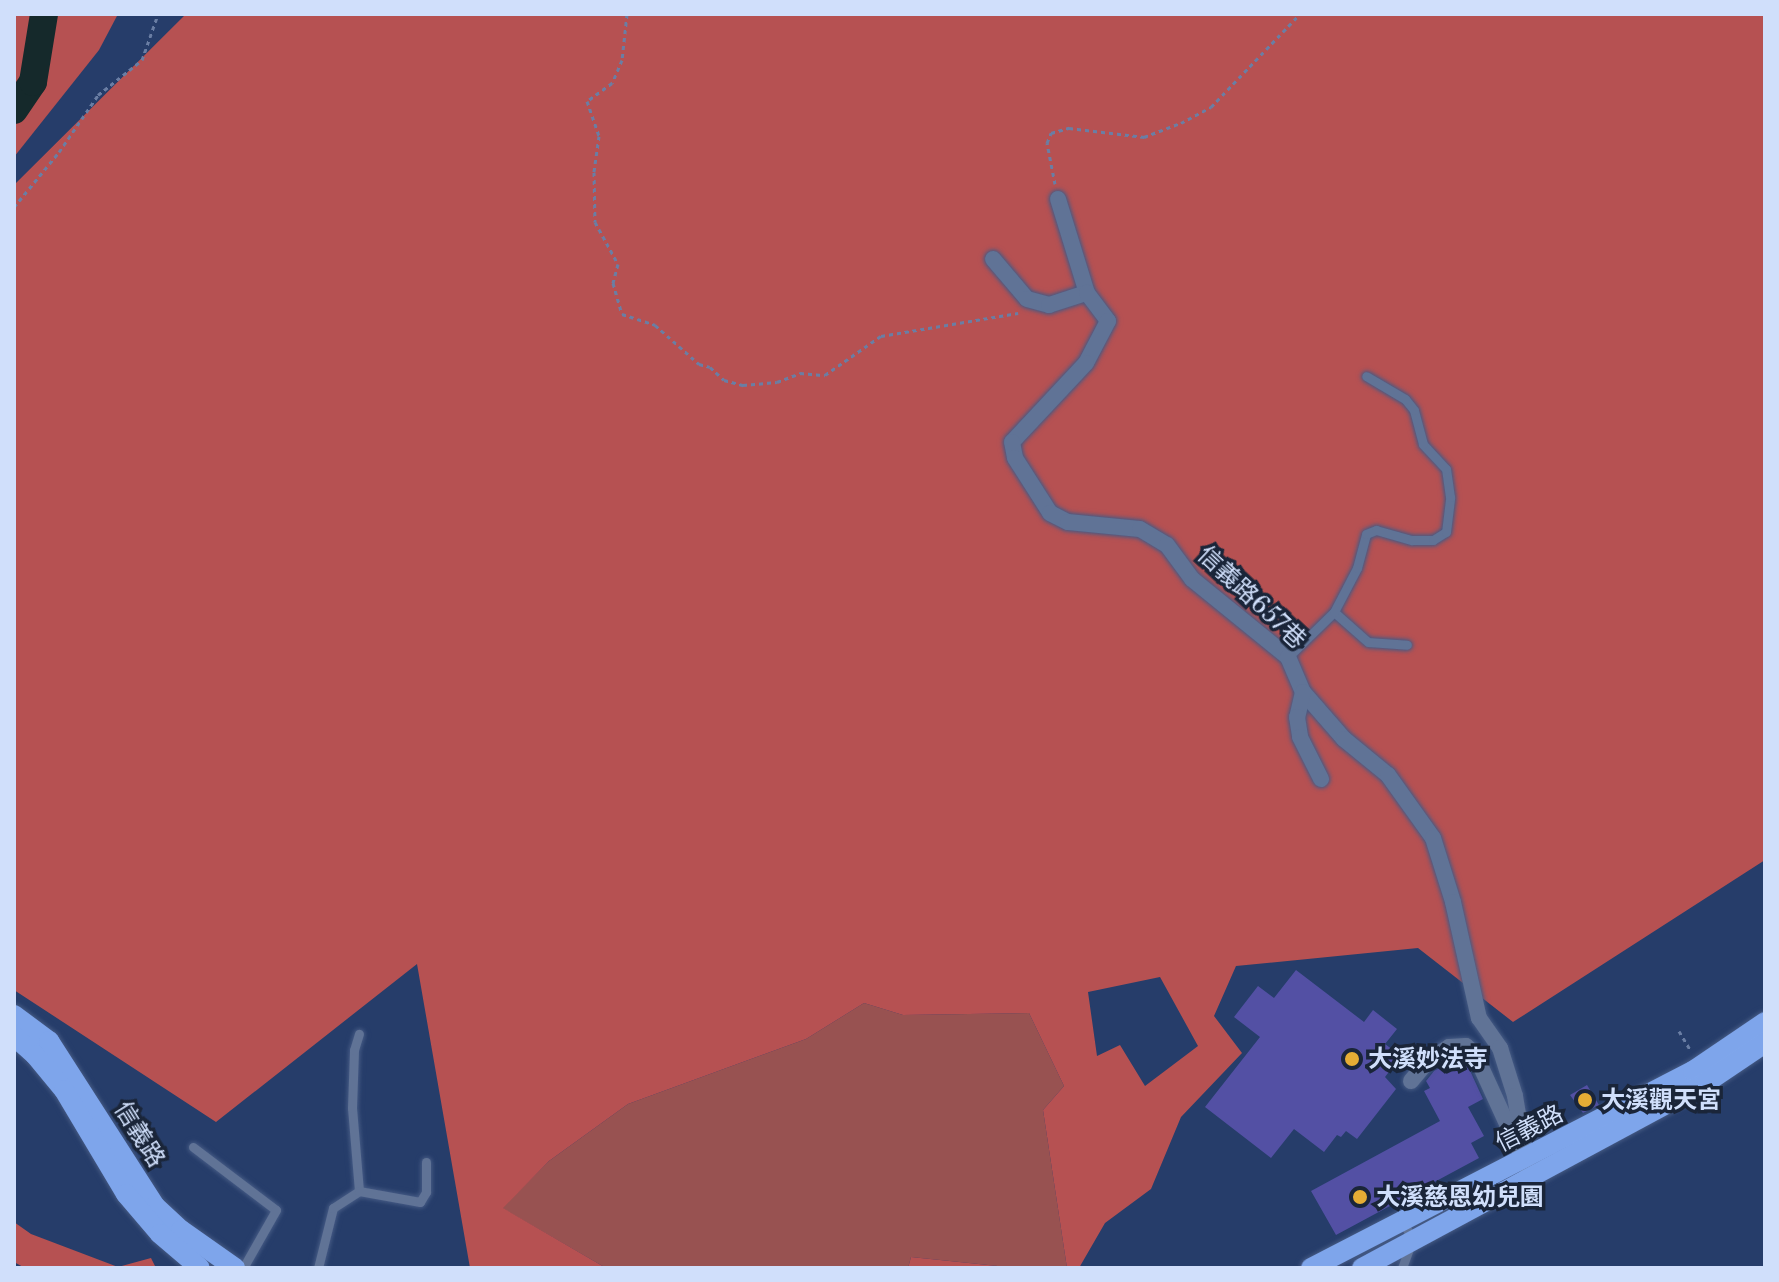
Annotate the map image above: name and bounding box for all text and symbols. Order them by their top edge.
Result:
street label: 信義路657巷 [1192,540,1312,654]
place label: 大溪妙法寺 [1368,1045,1488,1073]
marker: 大溪妙法寺 [1343,1050,1361,1068]
place label: 大溪觀天宮 [1601,1086,1721,1114]
marker: 大溪觀天宮 [1576,1091,1594,1109]
street label: 信義路 [109,1096,171,1172]
street label: 信義路 [1490,1099,1568,1157]
place label: 大溪慈恩幼兒園 [1376,1183,1544,1211]
marker: 大溪慈恩幼兒園 [1351,1188,1369,1206]

